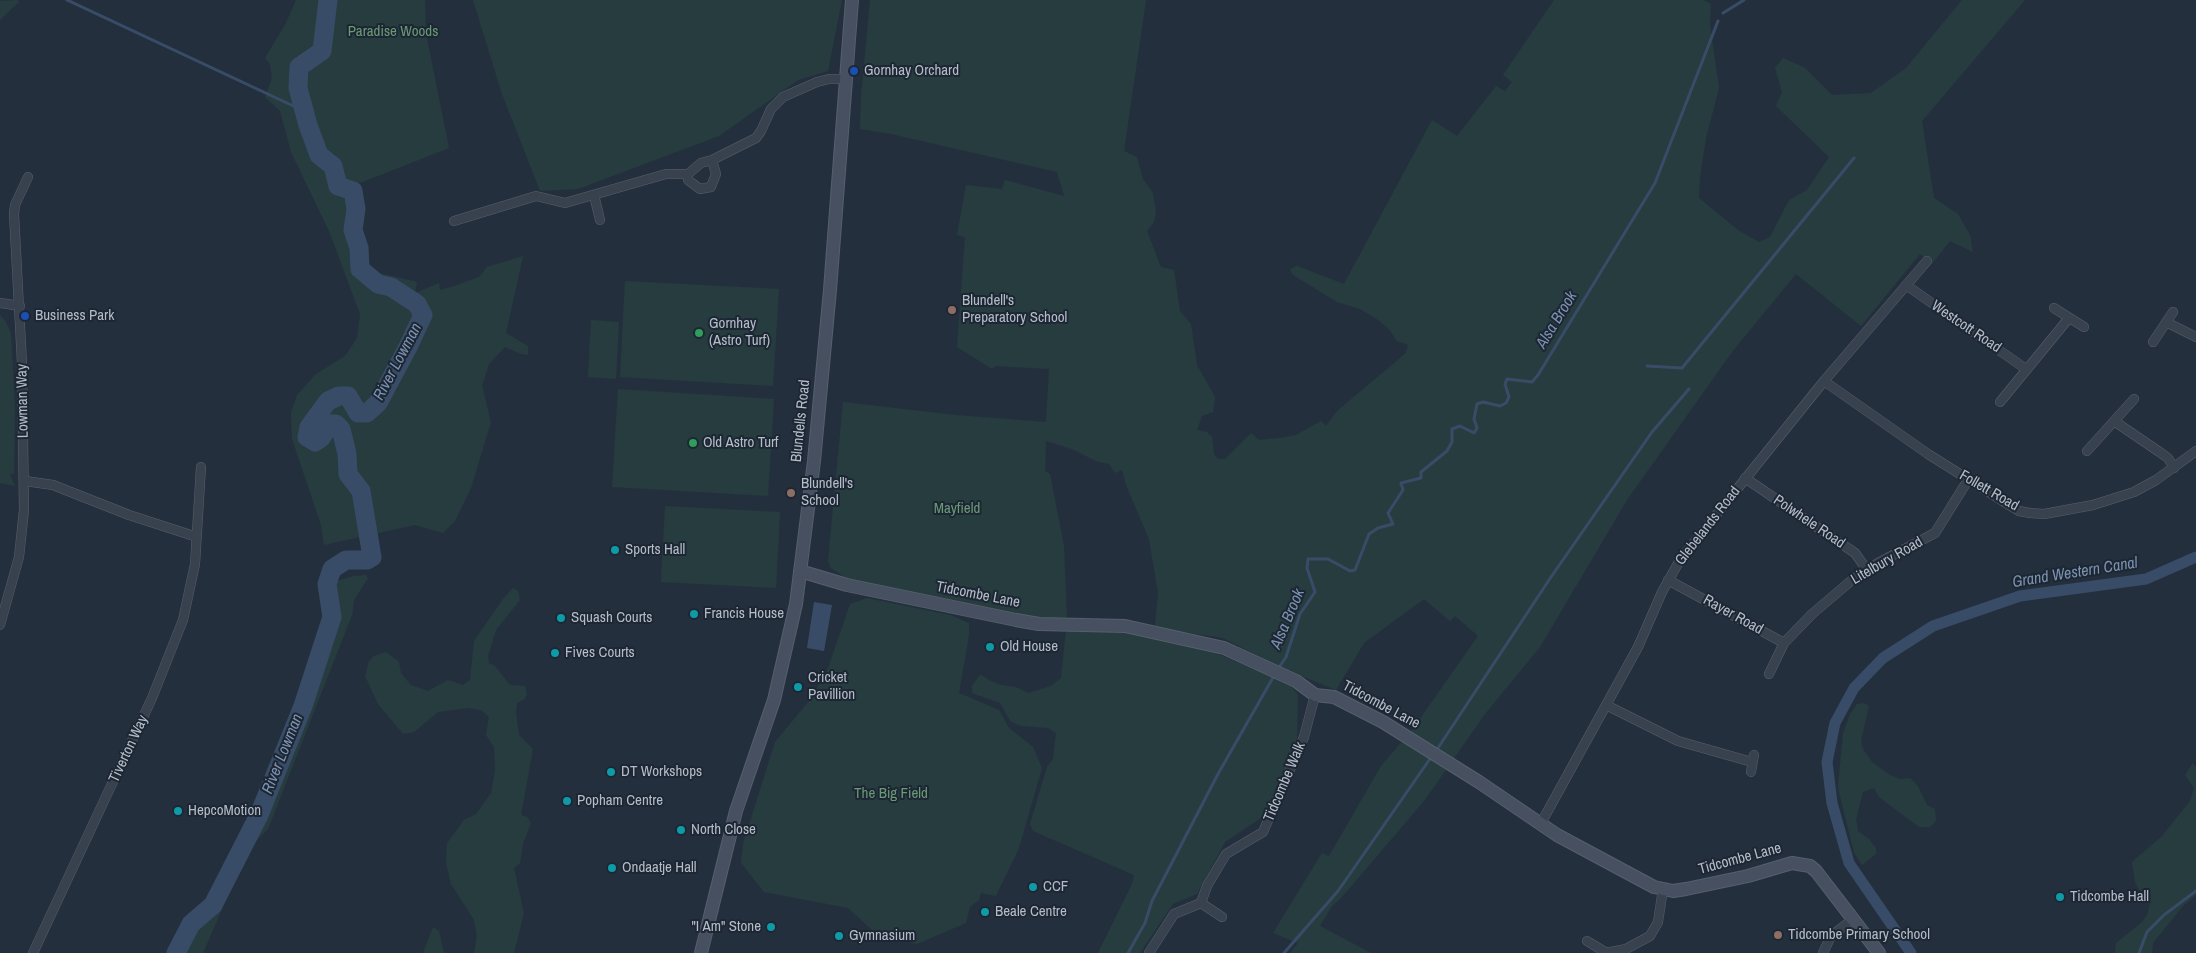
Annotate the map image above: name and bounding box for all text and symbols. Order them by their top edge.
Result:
park label: Paradise Woods [348,23,438,41]
place label: Gornhay Orchard [864,62,959,80]
marker: Gornhay Orchard [848,65,860,77]
water label: Alsa Brook [1532,288,1582,352]
place label: Blundell's Preparatory School [962,292,1067,327]
street label: Westcott Road [1928,297,2004,357]
marker: Blundell's Preparatory School [946,304,958,316]
place label: Business Park [35,307,114,325]
marker: Business Park [19,310,31,322]
place label: Gornhay (Astro Turf) [709,315,770,350]
water label: River Lowman [370,320,426,404]
marker: Gornhay (Astro Turf) [693,327,705,339]
street label: Lowman Way [13,364,33,438]
street label: Blundells Road [788,379,814,463]
place label: Old Astro Turf [703,434,779,452]
marker: Old Astro Turf [687,437,699,449]
street label: Follett Road [1956,467,2022,515]
place label: Blundell's School [801,475,853,510]
street label: Glebelands Road [1672,483,1744,569]
marker: Blundell's School [785,487,797,499]
street label: Polwhele Road [1770,491,1848,553]
park label: Mayfield [934,500,980,518]
street label: Litelbury Road [1848,533,1926,589]
place label: Sports Hall [625,541,685,559]
marker: Sports Hall [609,544,621,556]
water label: Grand Western Canal [2011,554,2139,592]
street label: Tidcombe Lane [934,578,1022,612]
water label: Alsa Brook [1267,586,1309,652]
street label: Rayer Road [1700,591,1766,639]
place label: Francis House [704,605,784,623]
marker: Francis House [688,608,700,620]
place label: Squash Courts [571,609,652,627]
marker: Squash Courts [555,612,567,624]
place label: Old House [1000,638,1058,656]
marker: Old House [984,641,996,653]
place label: Fives Courts [565,644,635,662]
marker: Fives Courts [549,647,561,659]
place label: Cricket Pavillion [808,669,855,704]
street label: Tidcombe Lane [1339,677,1423,733]
marker: Cricket Pavillion [792,681,804,693]
water label: River Lowman [258,711,308,797]
street label: Tiverton Way [106,712,152,786]
street label: Tidcombe Walk [1260,739,1310,825]
place label: DT Workshops [621,763,702,781]
marker: DT Workshops [605,766,617,778]
park label: The Big Field [854,785,928,803]
place label: Popham Centre [577,792,663,810]
marker: Popham Centre [561,795,573,807]
place label: HepcoMotion [188,802,261,820]
marker: HepcoMotion [172,805,184,817]
place label: North Close [691,821,756,839]
marker: North Close [675,824,687,836]
street label: Tidcombe Lane [1697,839,1783,879]
place label: Ondaatje Hall [622,859,697,877]
marker: Ondaatje Hall [606,862,618,874]
place label: CCF [1043,878,1068,896]
marker: CCF [1027,881,1039,893]
place label: Tidcombe Hall [2070,888,2149,906]
marker: Tidcombe Hall [2054,891,2066,903]
place label: Beale Centre [995,903,1067,921]
marker: Beale Centre [979,906,991,918]
place label: "I Am" Stone [691,918,761,936]
marker: "I Am" Stone [765,921,777,933]
place label: Tidcombe Primary School [1788,926,1930,944]
place label: Gymnasium [849,927,915,945]
marker: Tidcombe Primary School [1772,929,1784,941]
marker: Gymnasium [833,930,845,942]

